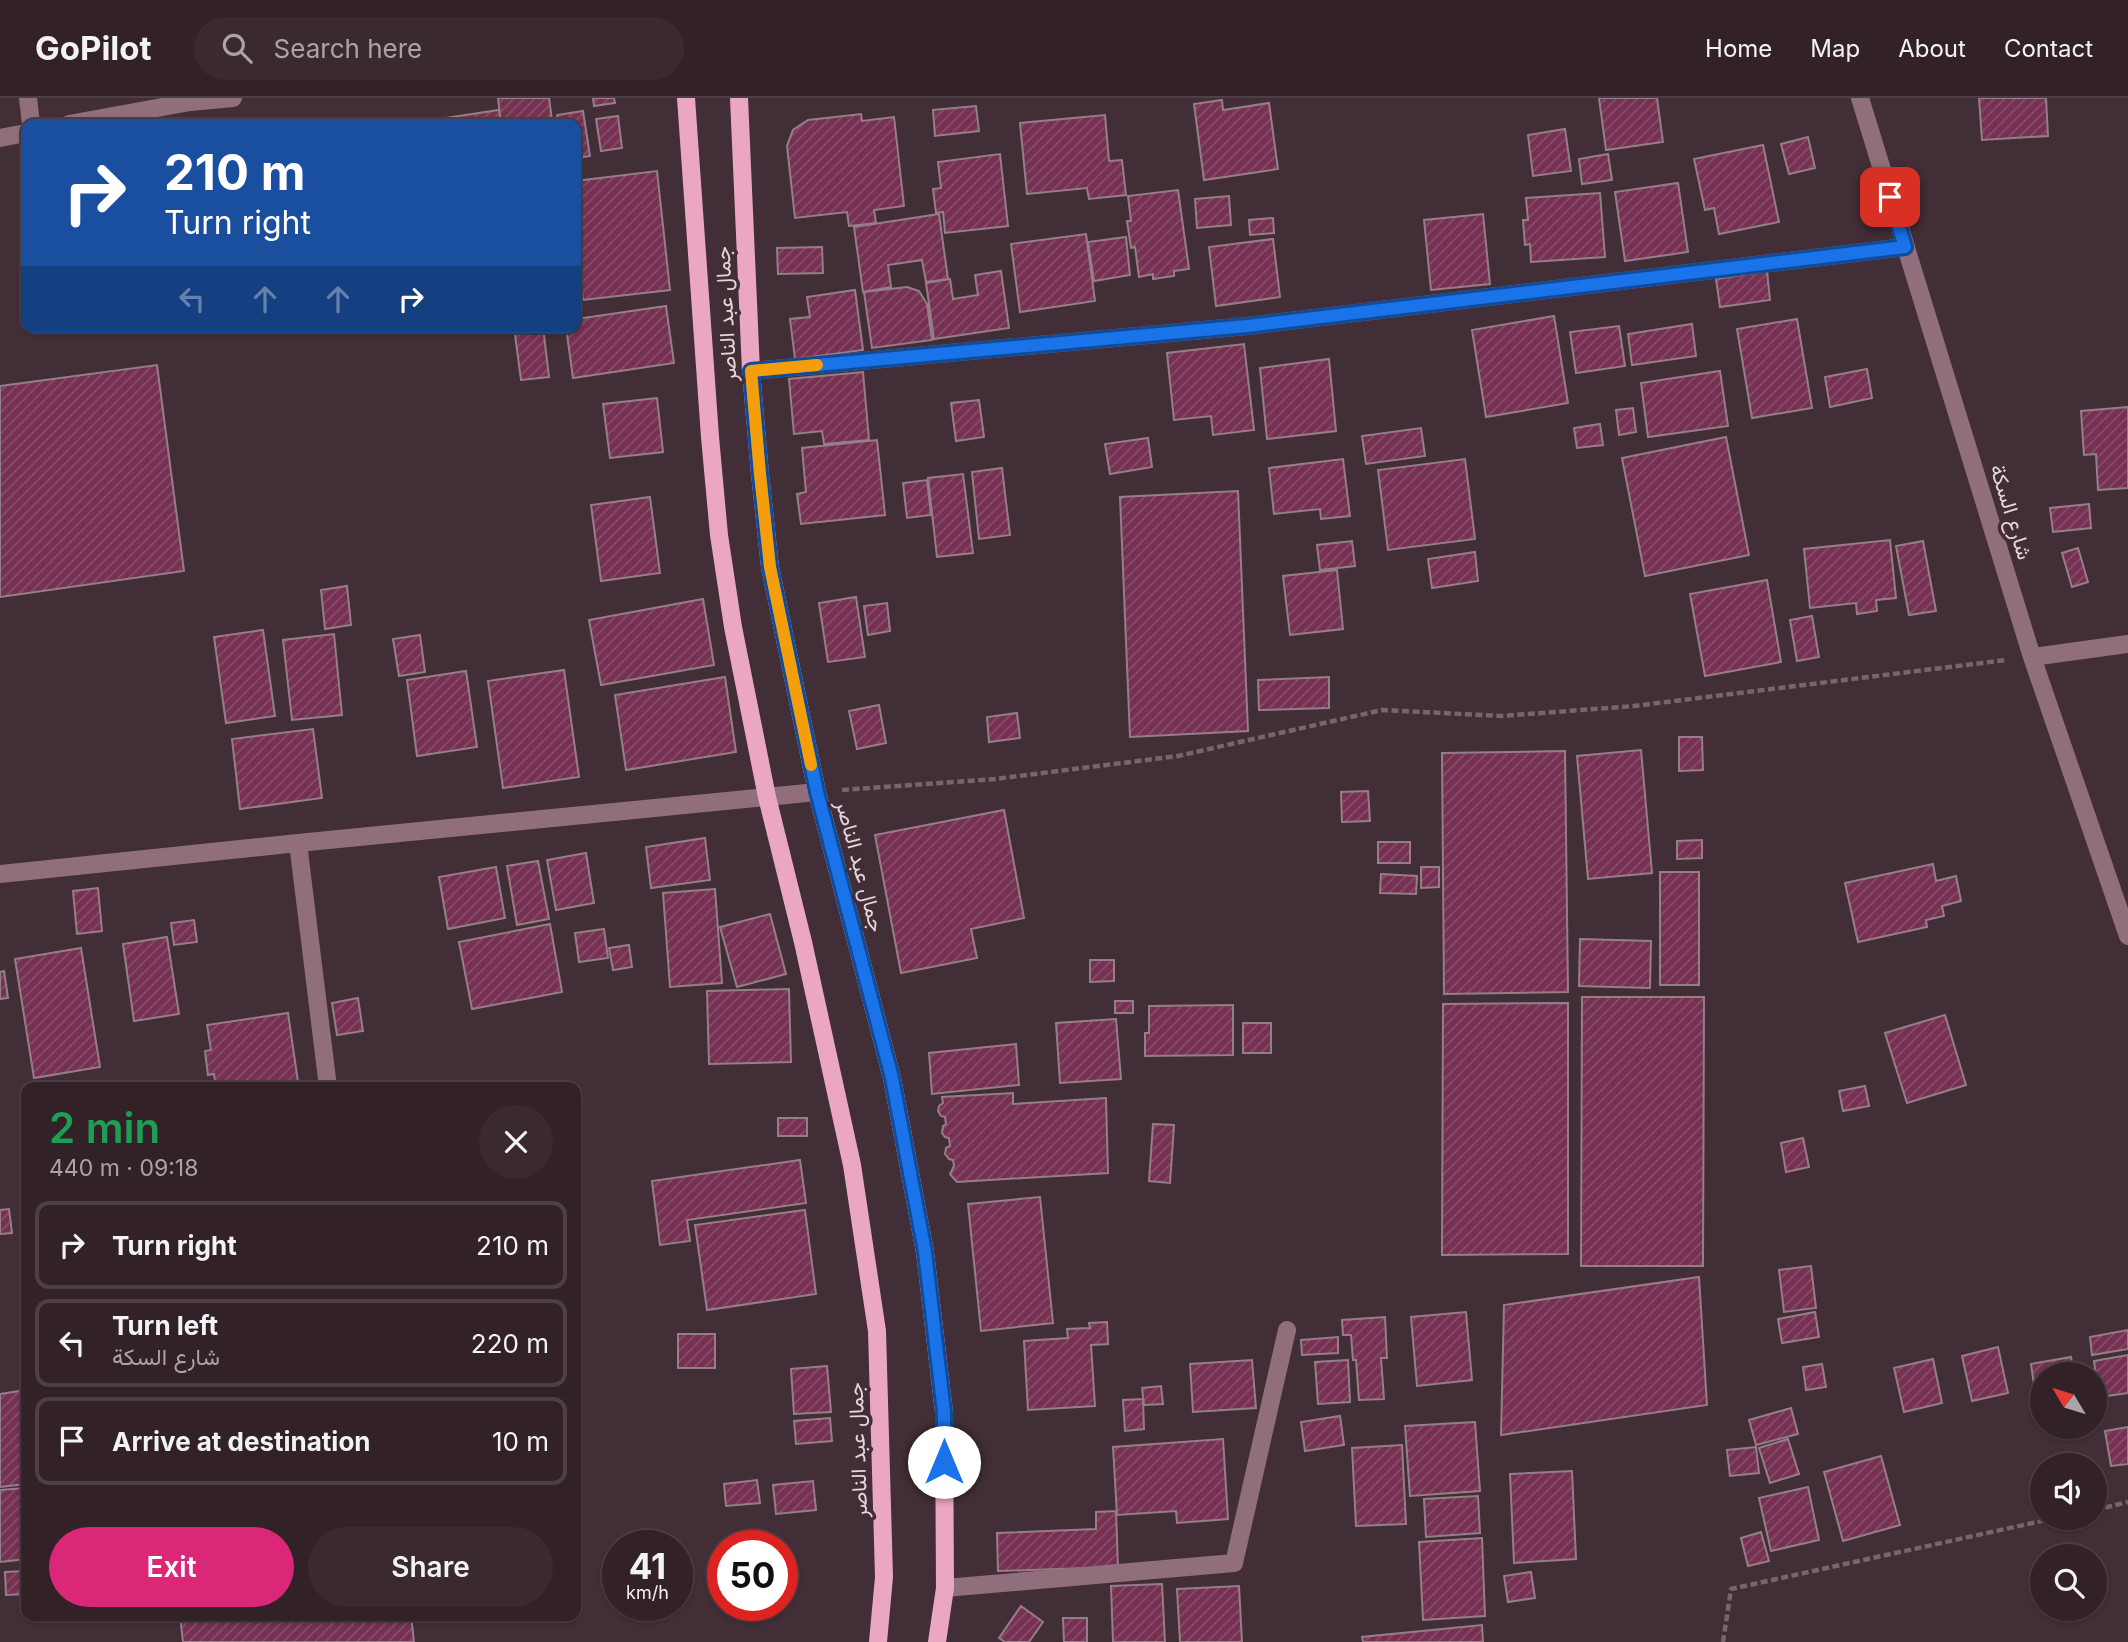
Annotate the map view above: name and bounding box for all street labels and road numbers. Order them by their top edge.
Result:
street label: جمال عبد الناصر [709,246,743,383]
street label: شارع السكة [1983,461,2038,563]
street label: جمال عبد الناصر [830,796,890,935]
street label: جمال عبد الناصر [843,1382,873,1519]

